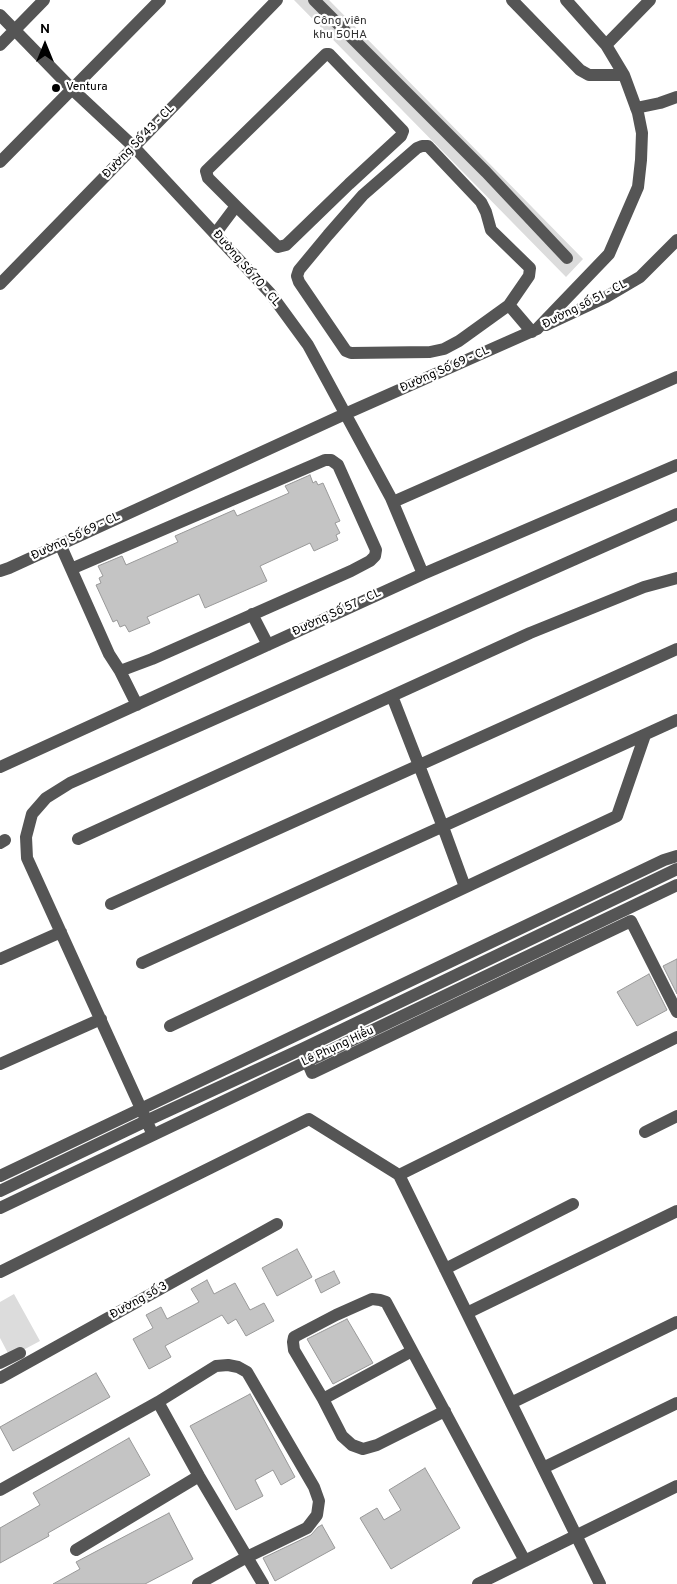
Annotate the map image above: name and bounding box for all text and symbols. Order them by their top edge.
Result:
park label: Công viên khu 50HA [313,15,367,43]
north arrow [20,20,70,70]
text: N [40,21,50,38]
place label: Ventura [66,81,108,95]
marker: Ventura [50,82,62,94]
street label: Đường Số 43 - CL [100,102,178,182]
street label: Đường Số 70 - CL [209,228,283,310]
street label: Đường số 51 - CL [540,278,630,332]
street label: Đường Số 69 - CL [398,344,492,396]
street label: Đường Số 69 - CL [29,510,123,564]
street label: Đường Số 57 - CL [290,586,384,640]
street label: Lê Phụng Hiểu [299,1024,377,1070]
street label: Đường số 3 [108,1279,170,1323]

